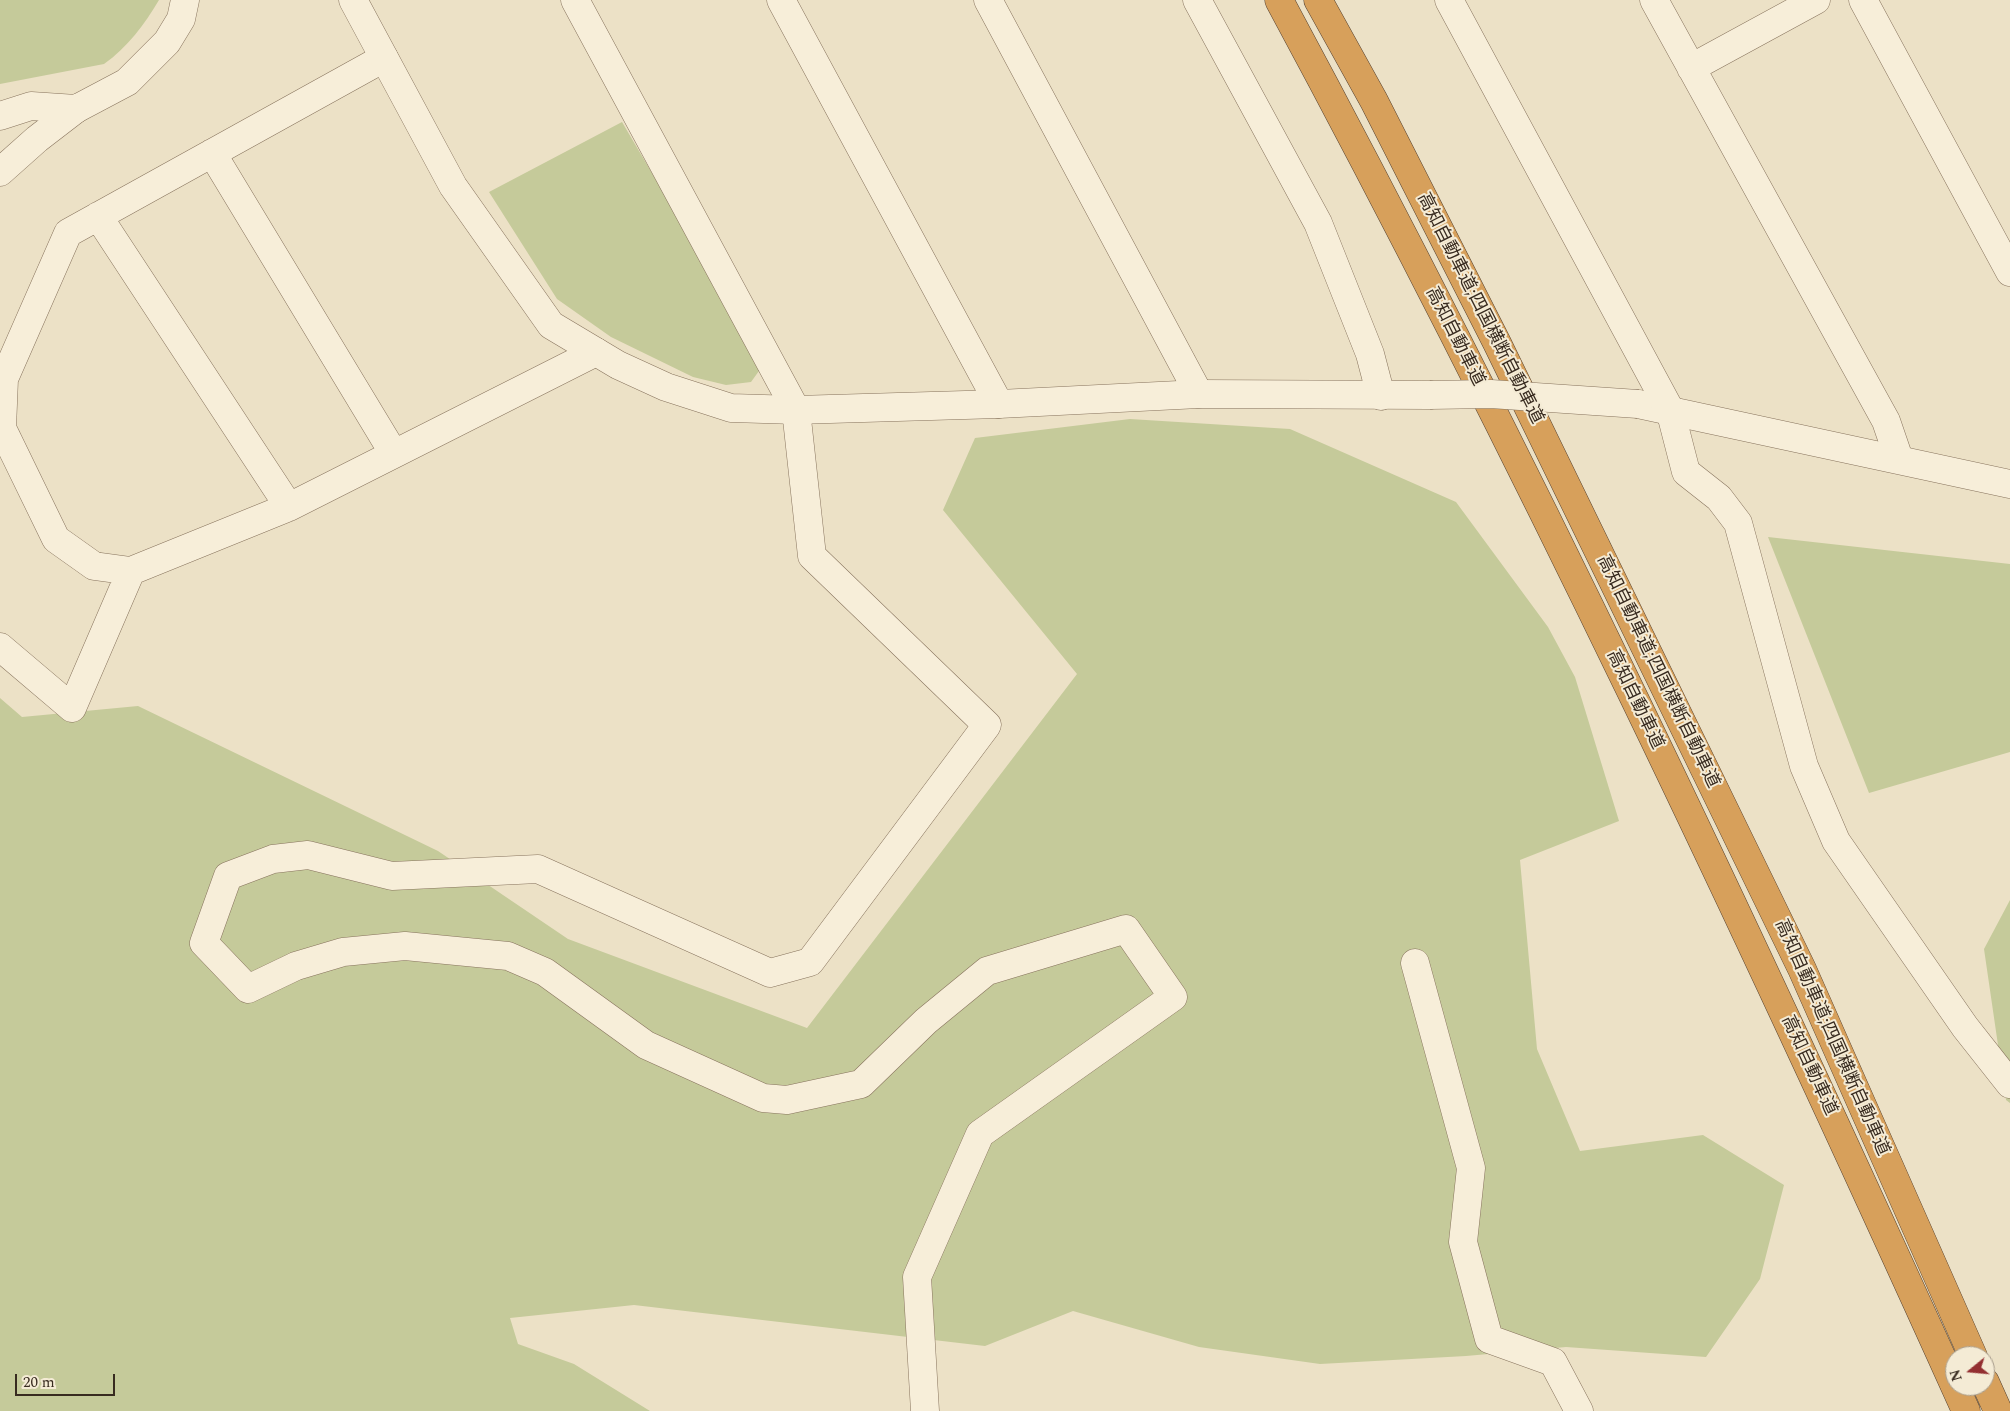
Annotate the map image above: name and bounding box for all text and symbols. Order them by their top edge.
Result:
street label: 高知自動車道;四国横断自動車道 [1411,190,1547,428]
street label: 高知自動車道 [1420,284,1488,390]
street label: 高知自動車道;四国横断自動車道 [1591,552,1723,792]
street label: 高知自動車道 [1601,647,1667,753]
street label: 高知自動車道;四国横断自動車道 [1769,916,1893,1160]
street label: 高知自動車道 [1775,1012,1841,1120]
north arrow [1945,1346,1995,1396]
scale bar [18,1364,118,1396]
text: N [1944,1367,1968,1384]
text: 20 m [23,1371,55,1394]

